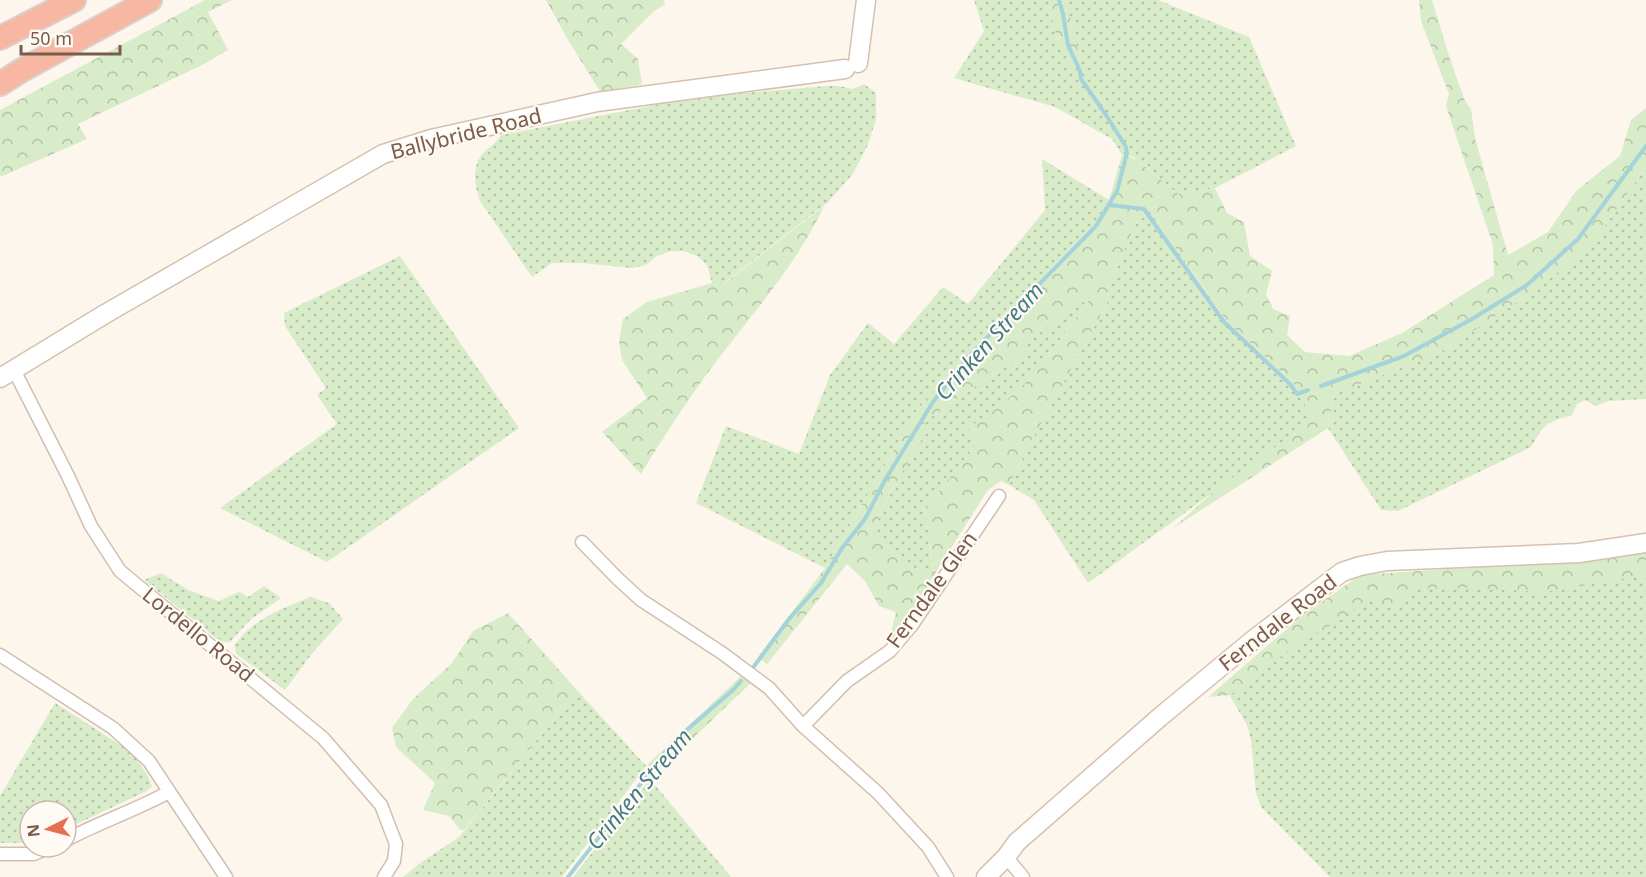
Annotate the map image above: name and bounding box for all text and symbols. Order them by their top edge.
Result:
scale bar [21,18,120,56]
text: 50 m [30,26,72,50]
street label: Ballybride Road [387,101,544,165]
water label: Crinken Stream [927,275,1049,406]
street label: Ferndale Glen [880,526,983,653]
street label: Ferndale Road [1213,567,1342,677]
street label: Lordello Road [137,580,260,688]
water label: Crinken Stream [579,721,698,855]
north arrow [18,799,78,859]
text: N [21,823,45,838]

